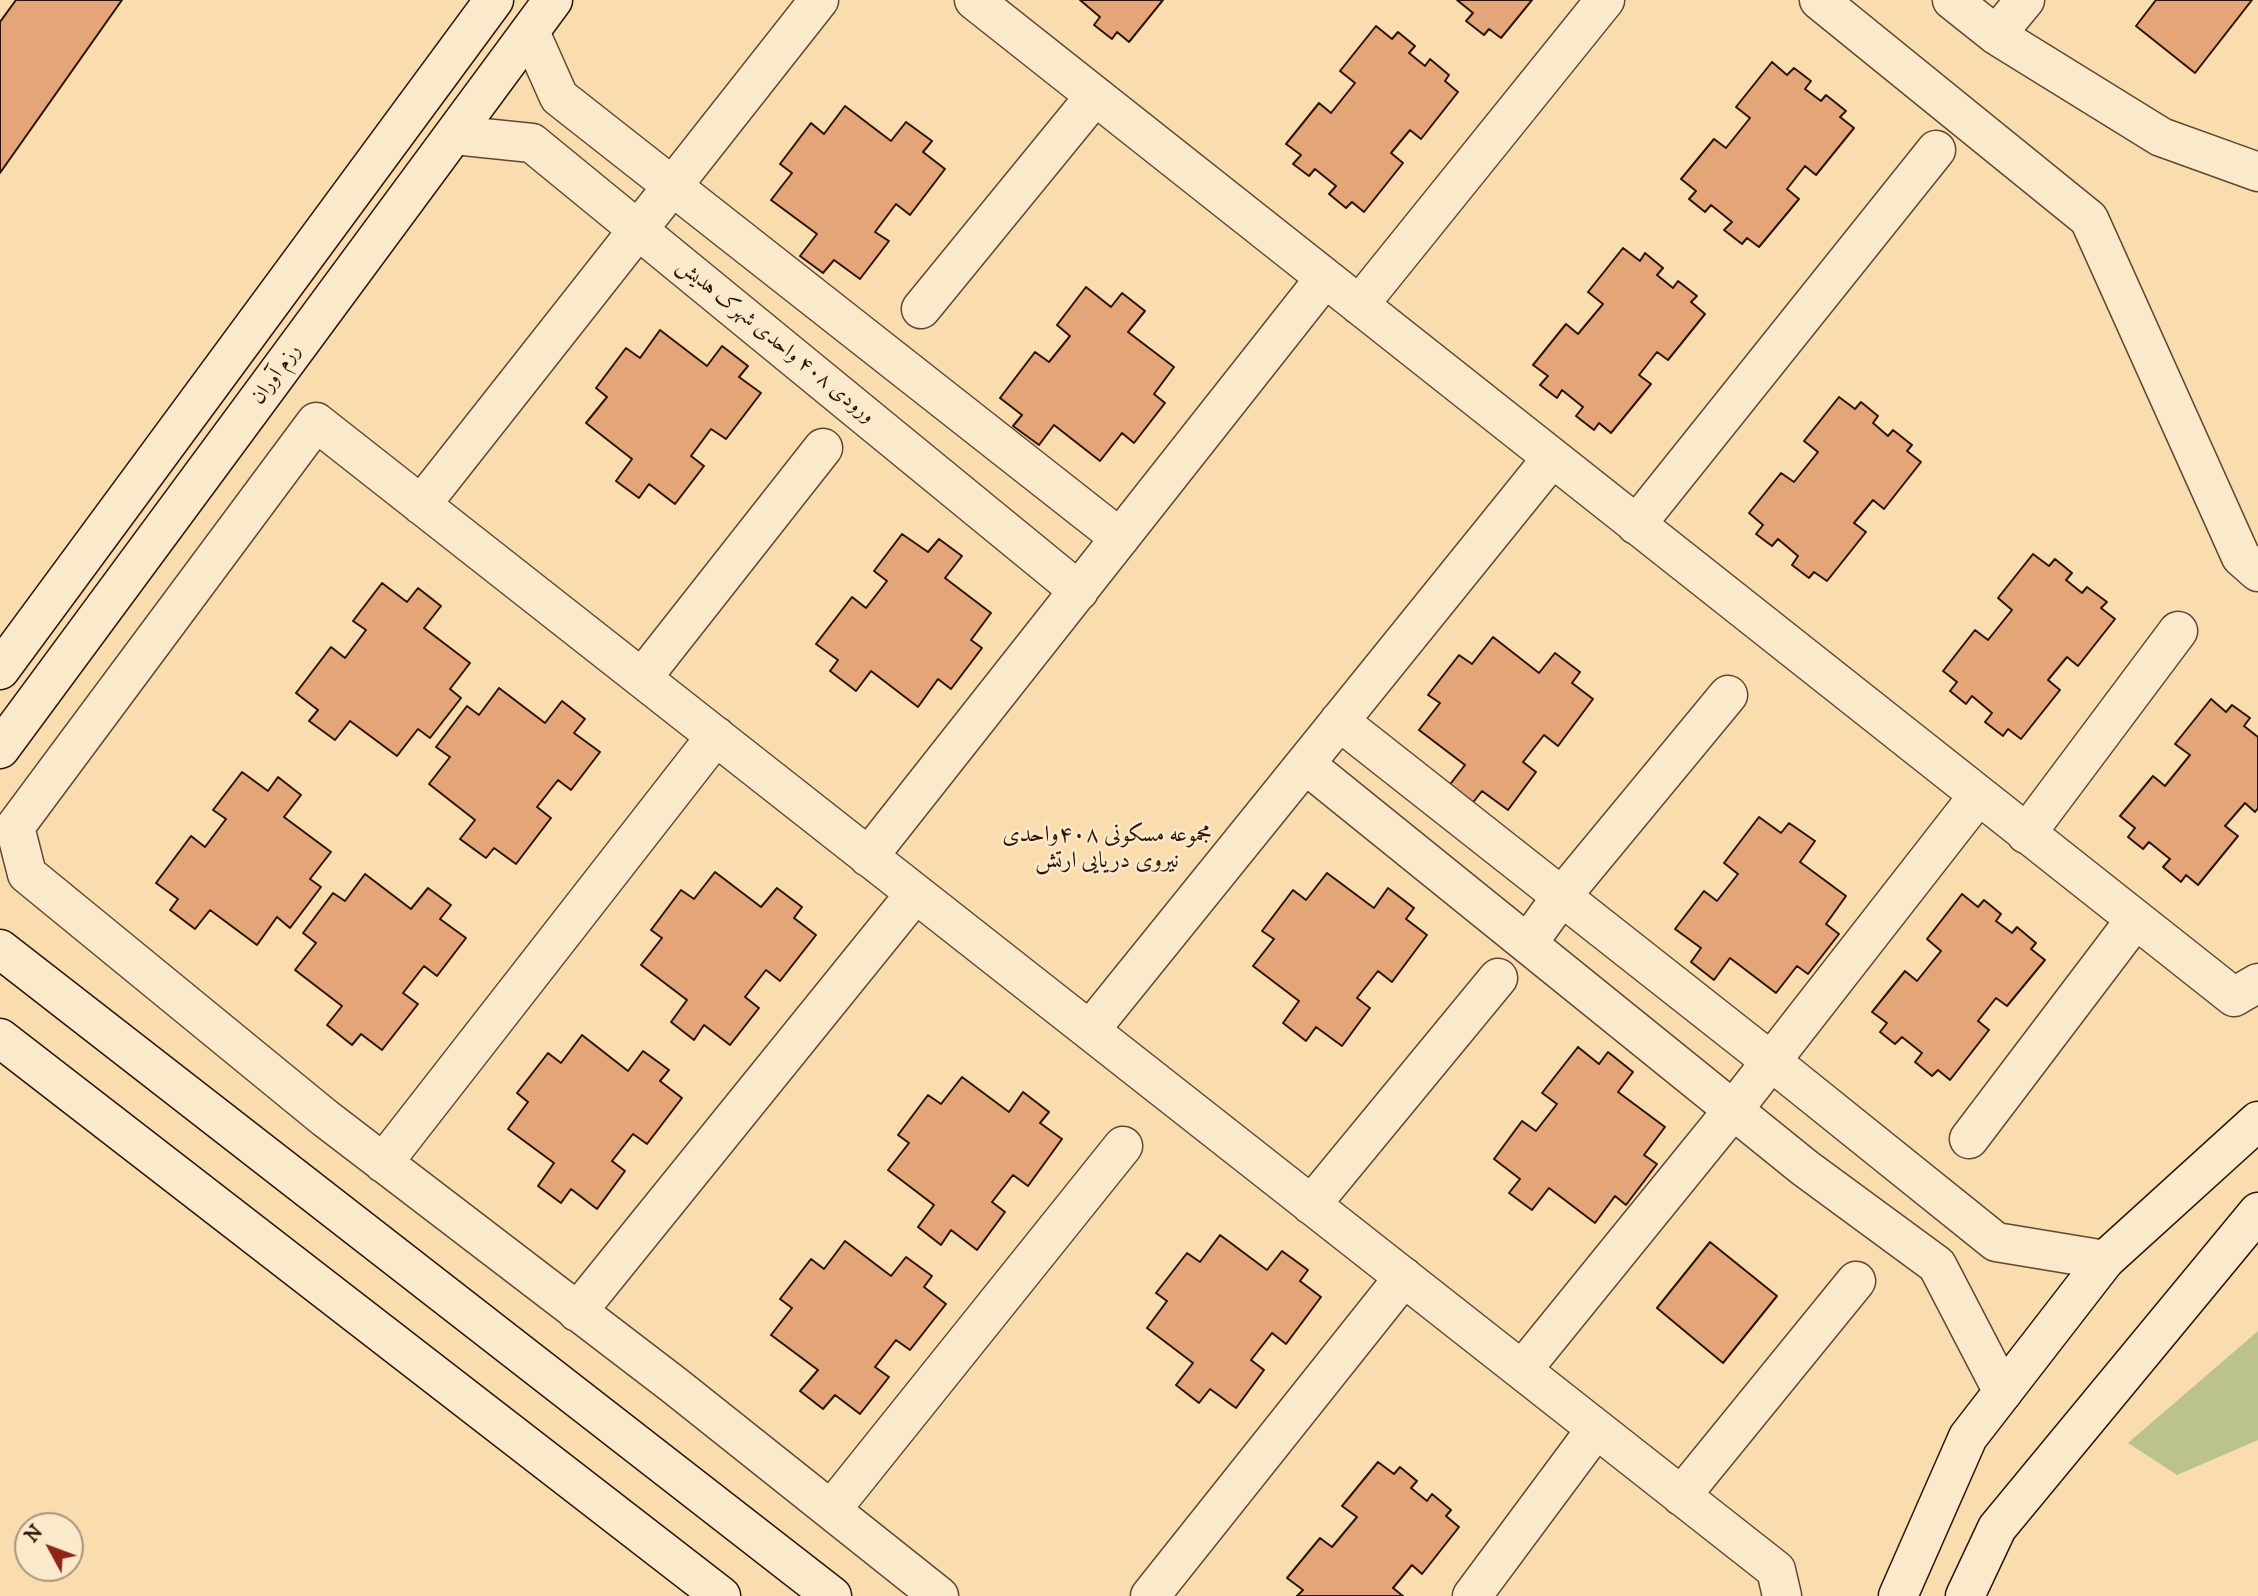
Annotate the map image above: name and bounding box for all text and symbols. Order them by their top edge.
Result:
street label: ورودی ۴۰۸ واحدی شهرک هدیش [671,254,879,430]
street label: رزم آوران [247,340,307,410]
district label: مجموعه مسکونی ۴۰۸واحدی نیروی دریایی ارتش [1002,822,1212,876]
north arrow [14,1512,84,1582]
text: N [20,1521,48,1548]

